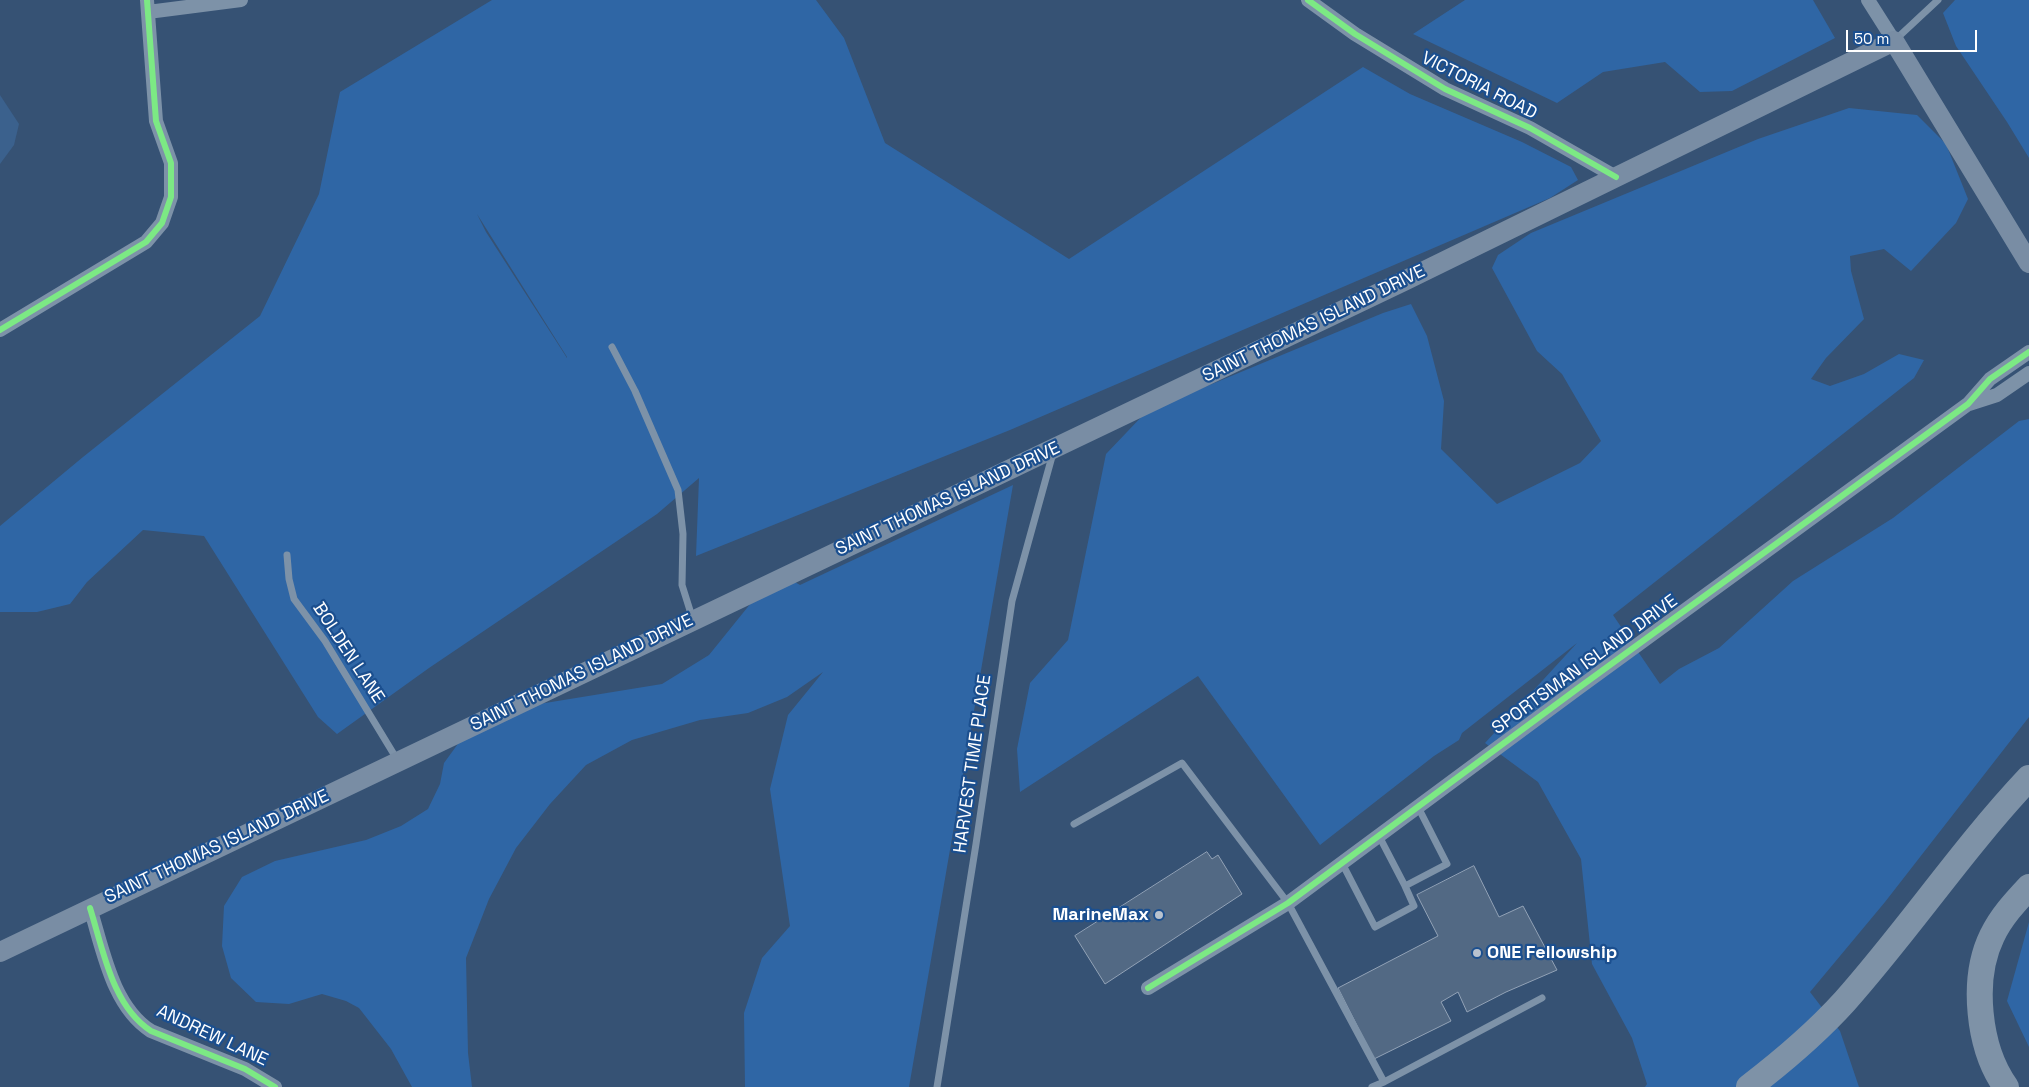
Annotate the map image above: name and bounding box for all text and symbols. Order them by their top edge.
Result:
scale bar [1849,20,1980,52]
text: 50 m [1854,29,1889,48]
street label: VICTORIA ROAD [1417,48,1541,124]
street label: SAINT THOMAS ISLAND DRIVE [1199,261,1429,387]
street label: SAINT THOMAS ISLAND DRIVE [832,437,1064,561]
street label: SPORTSMAN ISLAND DRIVE [1488,590,1682,740]
street label: BOLDEN LANE [307,599,389,707]
street label: SAINT THOMAS ISLAND DRIVE [467,610,697,736]
street label: HARVEST TIME PLACE [950,673,996,855]
street label: SAINT THOMAS ISLAND DRIVE [101,785,333,909]
place label: MarineMax [1052,904,1149,926]
marker: MarineMax [1153,909,1165,921]
place label: ONE Fellowship [1487,942,1617,964]
marker: ONE Fellowship [1471,947,1483,959]
street label: ANDREW LANE [153,1001,271,1071]

